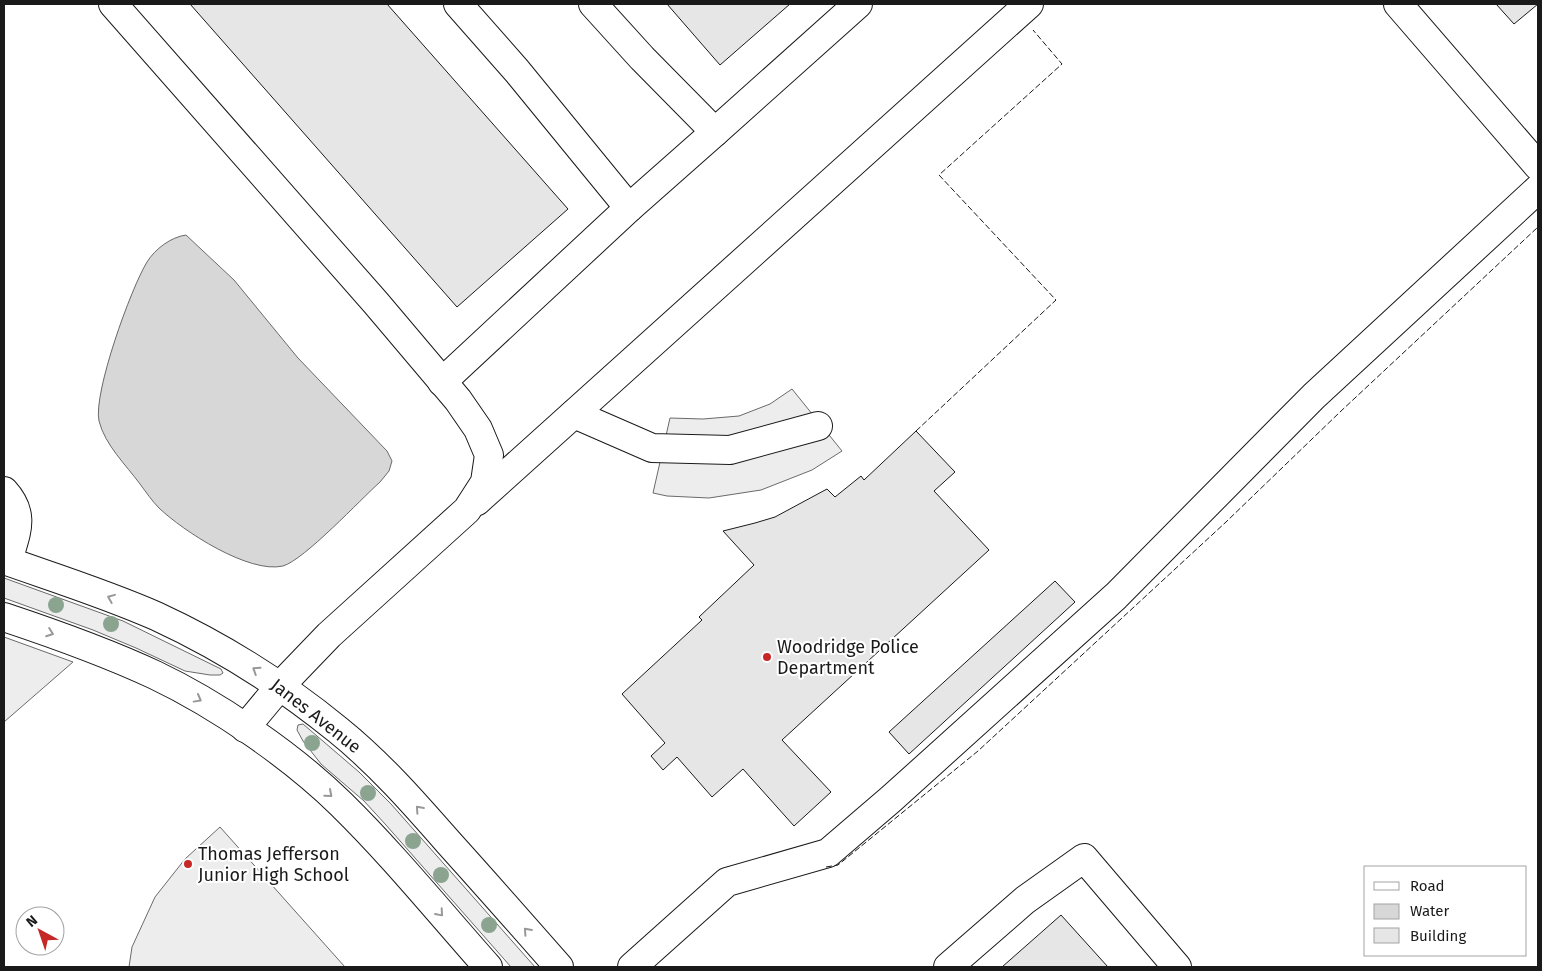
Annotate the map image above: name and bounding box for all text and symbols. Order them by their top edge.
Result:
one-way arrow [107,594,116,604]
one-way arrow [45,627,54,637]
place label: Woodridge Police Department [777,636,919,679]
marker: Woodridge Police Department [761,651,773,663]
one-way arrow [252,667,261,677]
street label: Janes Avenue [266,674,366,758]
one-way arrow [193,692,202,702]
one-way arrow [324,788,333,797]
one-way arrow [416,806,425,815]
place label: Thomas Jefferson Junior High School [198,843,349,886]
marker: Thomas Jefferson Junior High School [182,858,194,870]
legend [1364,866,1527,956]
text: Road [1410,877,1445,895]
text: Water [1410,902,1449,920]
north arrow [15,906,65,956]
one-way arrow [434,907,443,916]
text: N [23,912,41,931]
one-way arrow [524,927,533,936]
text: Building [1410,927,1466,945]

